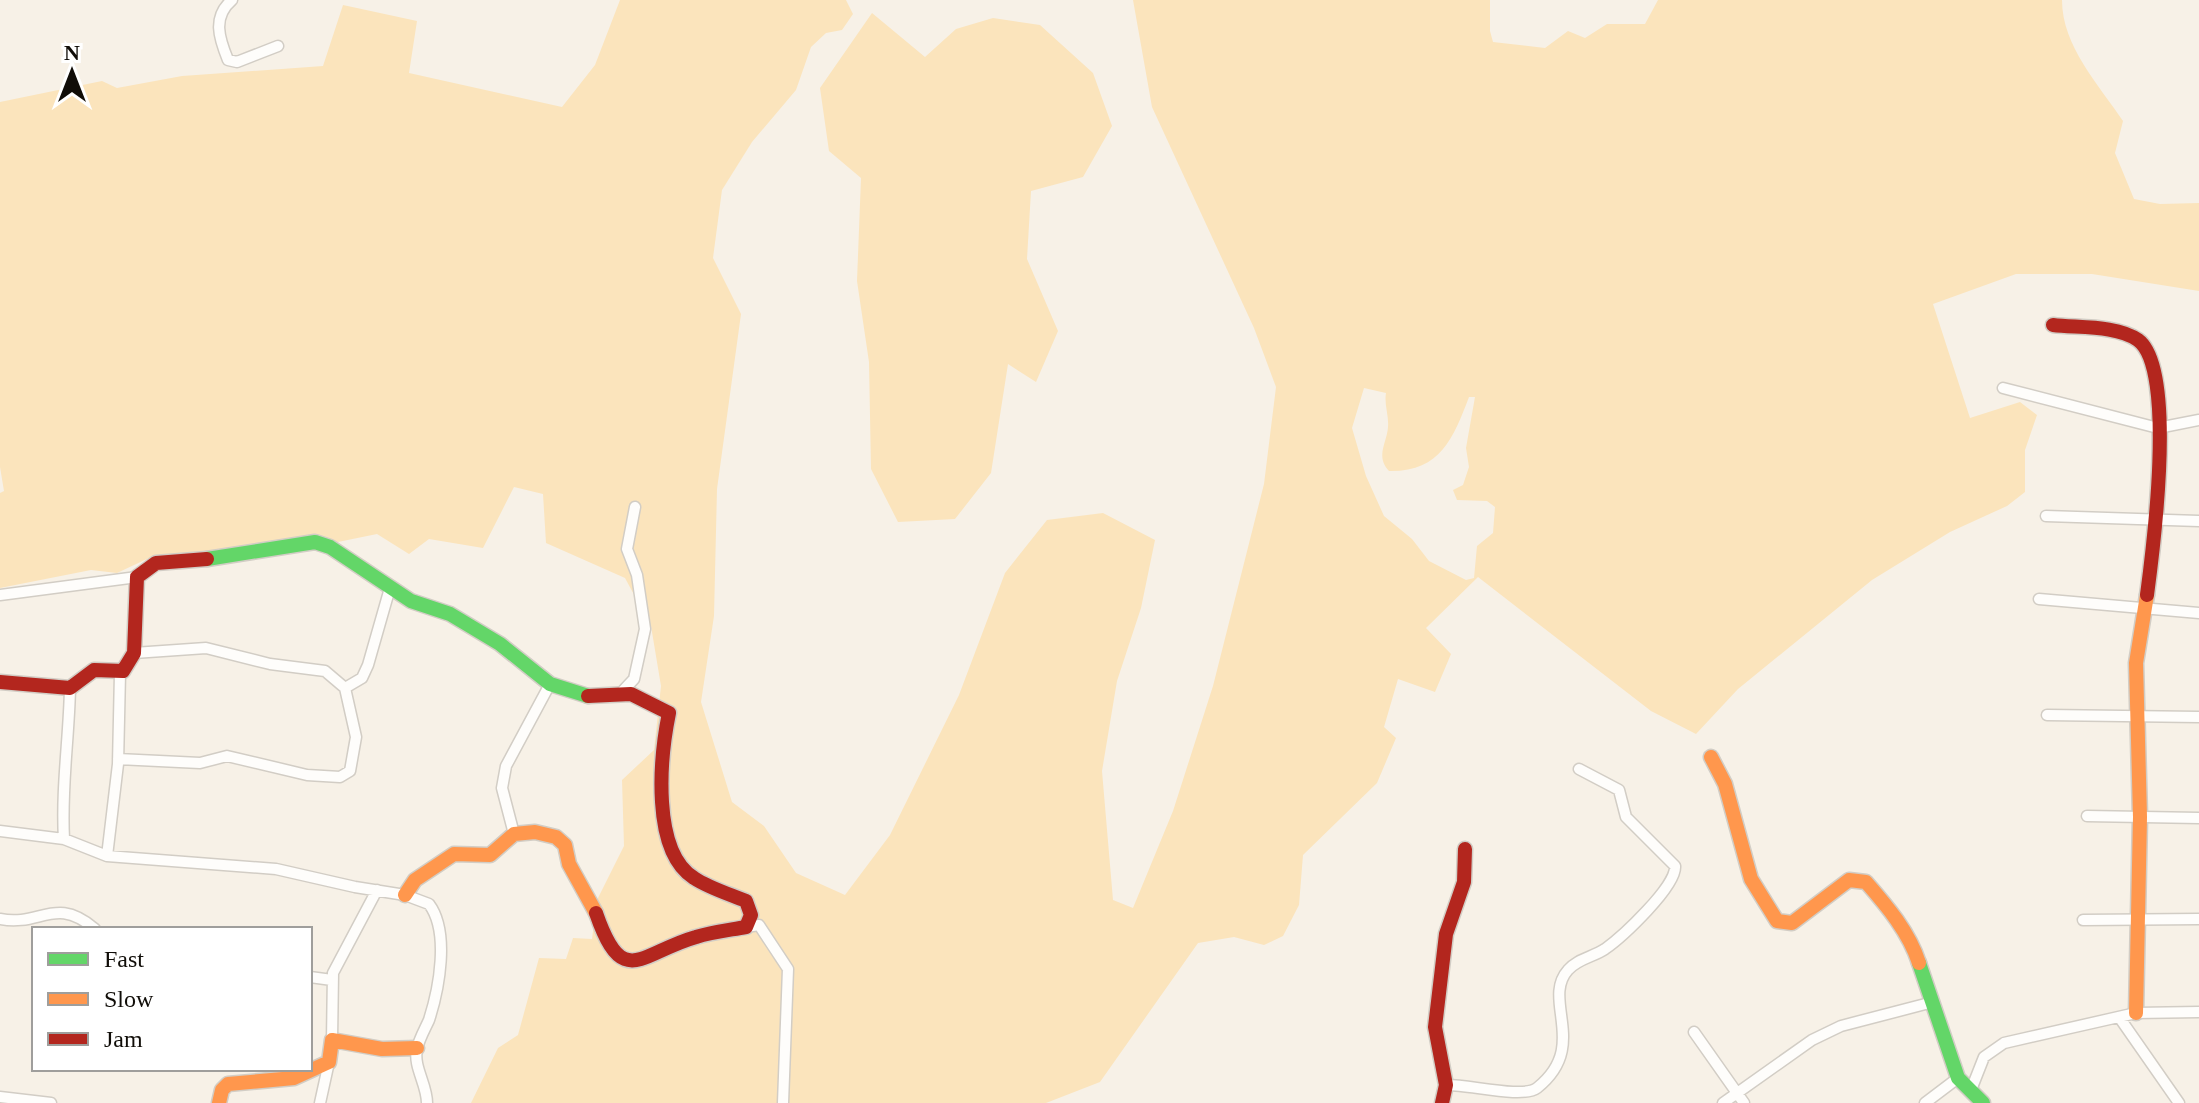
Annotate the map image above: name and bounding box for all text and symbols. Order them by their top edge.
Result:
north arrow [32,32,112,112]
text: N [64,40,80,65]
legend [32,927,312,1071]
text: Fast [104,946,144,972]
text: Slow [104,986,154,1012]
text: Jam [104,1026,143,1052]

